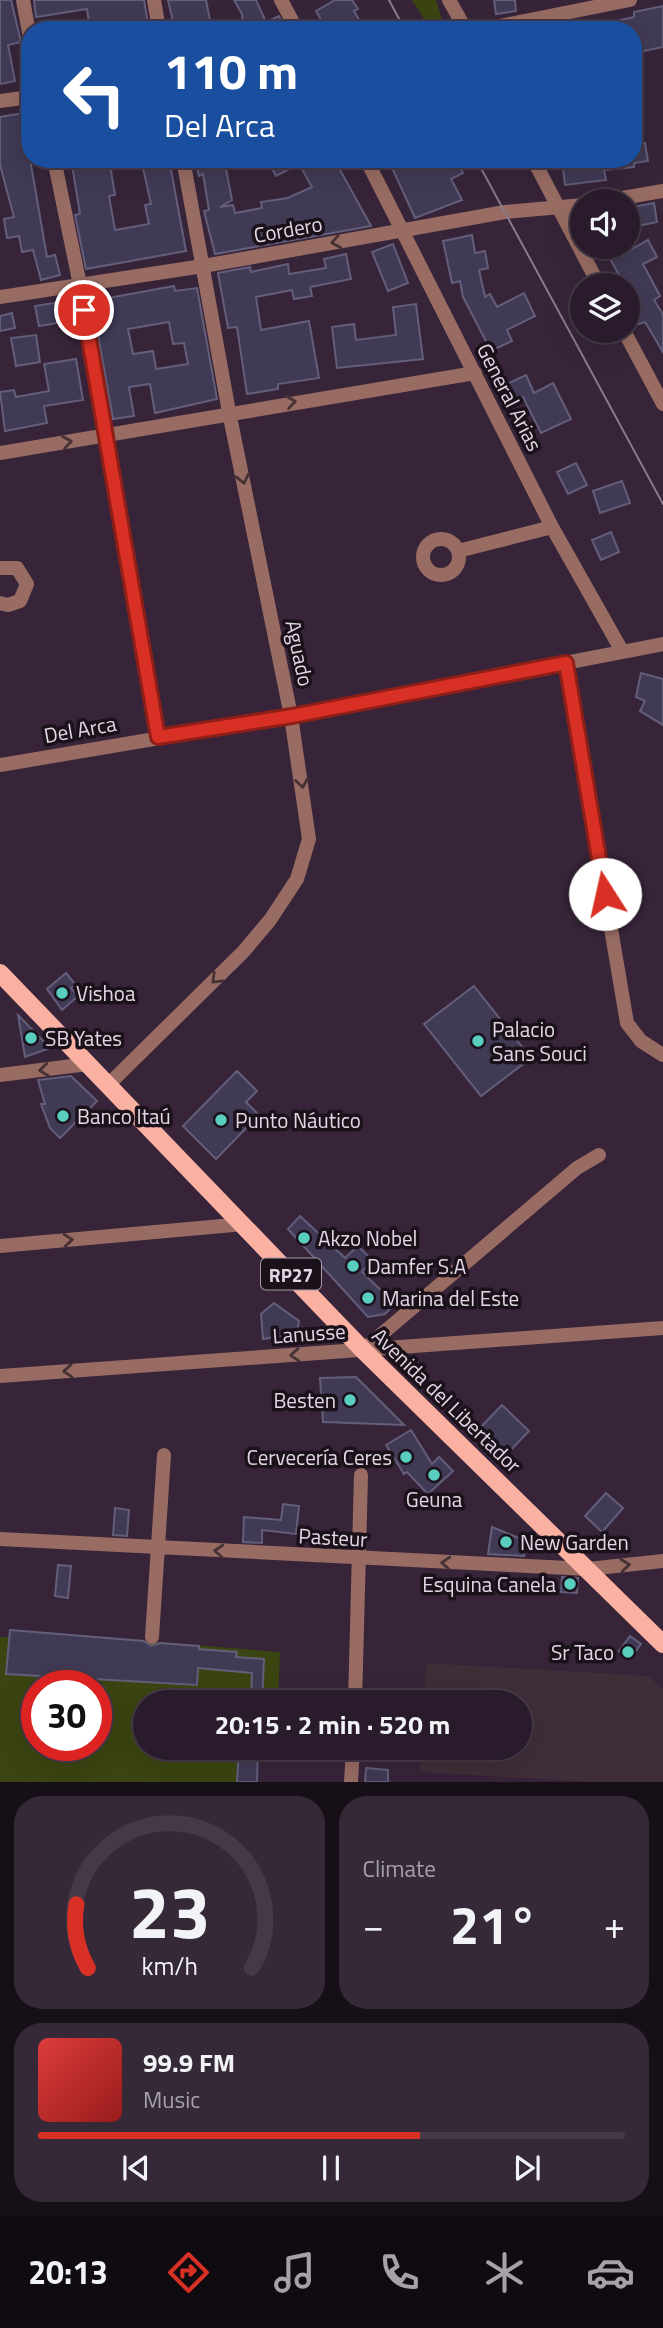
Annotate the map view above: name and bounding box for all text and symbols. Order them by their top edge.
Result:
text: 110 m [164,33,298,108]
icon: left [49,49,140,140]
text: Del Arca [164,101,275,149]
map controls [570,189,640,343]
button: sound [570,189,640,259]
street label: Cordero [251,207,325,251]
one-way arrow [330,234,342,249]
button: layers [570,273,640,343]
pin [54,280,114,340]
icon: arrive [65,291,103,329]
street label: General Arias [469,337,551,457]
one-way arrow [286,395,297,410]
one-way arrow [61,435,73,450]
one-way arrow [234,473,249,485]
street label: Aguado [277,617,323,689]
street label: Del Arca [41,707,119,751]
one-way arrow [294,777,309,789]
position arrow [568,857,642,931]
one-way arrow [211,971,224,984]
place label: Vishoa [76,977,136,1009]
marker: Vishoa [54,985,70,1001]
place label: Palacio Sans Souci [492,1013,587,1069]
place label: SB Yates [45,1022,122,1054]
marker: SB Yates [23,1030,39,1046]
marker: Palacio Sans Souci [470,1033,486,1049]
one-way arrow [38,1062,50,1077]
place label: Banco Itaú [77,1100,171,1132]
place label: Punto Náutico [235,1104,361,1136]
marker: Banco Itaú [55,1108,71,1124]
marker: Punto Náutico [213,1112,229,1128]
place label: Akzo Nobel [318,1222,417,1254]
marker: Akzo Nobel [296,1230,312,1246]
one-way arrow [63,1233,74,1248]
place label: Damfer S.A [367,1250,467,1282]
road number: RP27 [261,1258,321,1290]
marker: Damfer S.A [345,1258,361,1274]
place label: Marina del Este [382,1282,519,1314]
marker: Marina del Este [360,1290,376,1306]
street label: Lanusse [271,1314,347,1352]
street label: Avenida del Libertador [365,1320,529,1480]
one-way arrow [289,1347,300,1362]
one-way arrow [62,1363,73,1378]
place label: Besten [273,1384,336,1416]
marker: Besten [342,1392,358,1408]
place label: Cervecería Ceres [247,1441,392,1473]
marker: Cervecería Ceres [398,1449,414,1465]
marker: Geuna [426,1467,442,1483]
place label: Geuna [406,1483,463,1515]
street label: Pasteur [298,1519,368,1555]
place label: New Garden [520,1526,629,1558]
marker: New Garden [498,1534,514,1550]
one-way arrow [213,1544,224,1559]
one-way arrow [440,1556,451,1571]
one-way arrow [620,1558,631,1573]
place label: Esquina Canela [422,1568,556,1600]
marker: Esquina Canela [562,1576,578,1592]
place label: Sr Taco [551,1636,614,1668]
marker: Sr Taco [620,1644,636,1660]
speed limit sign: 30 [21,1670,112,1761]
text: 20:15 · 2 min · 520 m [215,1705,450,1744]
text: Climate [363,1851,436,1886]
text: 23 [128,1857,210,1967]
text: 21° [450,1885,537,1964]
text: − [363,1896,384,1954]
text: + [604,1896,625,1954]
text: km/h [141,1947,198,1985]
text: 99.9 FM [143,2043,235,2082]
text: Music [143,2082,200,2117]
icon: previous [117,2149,155,2187]
icon: pause [312,2149,350,2187]
icon: next [508,2149,546,2187]
text: 20:13 [28,2248,108,2296]
icon: directions [164,2248,213,2297]
icon: music [270,2248,319,2297]
icon: phone [375,2248,424,2297]
icon: climate [480,2248,529,2297]
icon: car [586,2248,635,2297]

